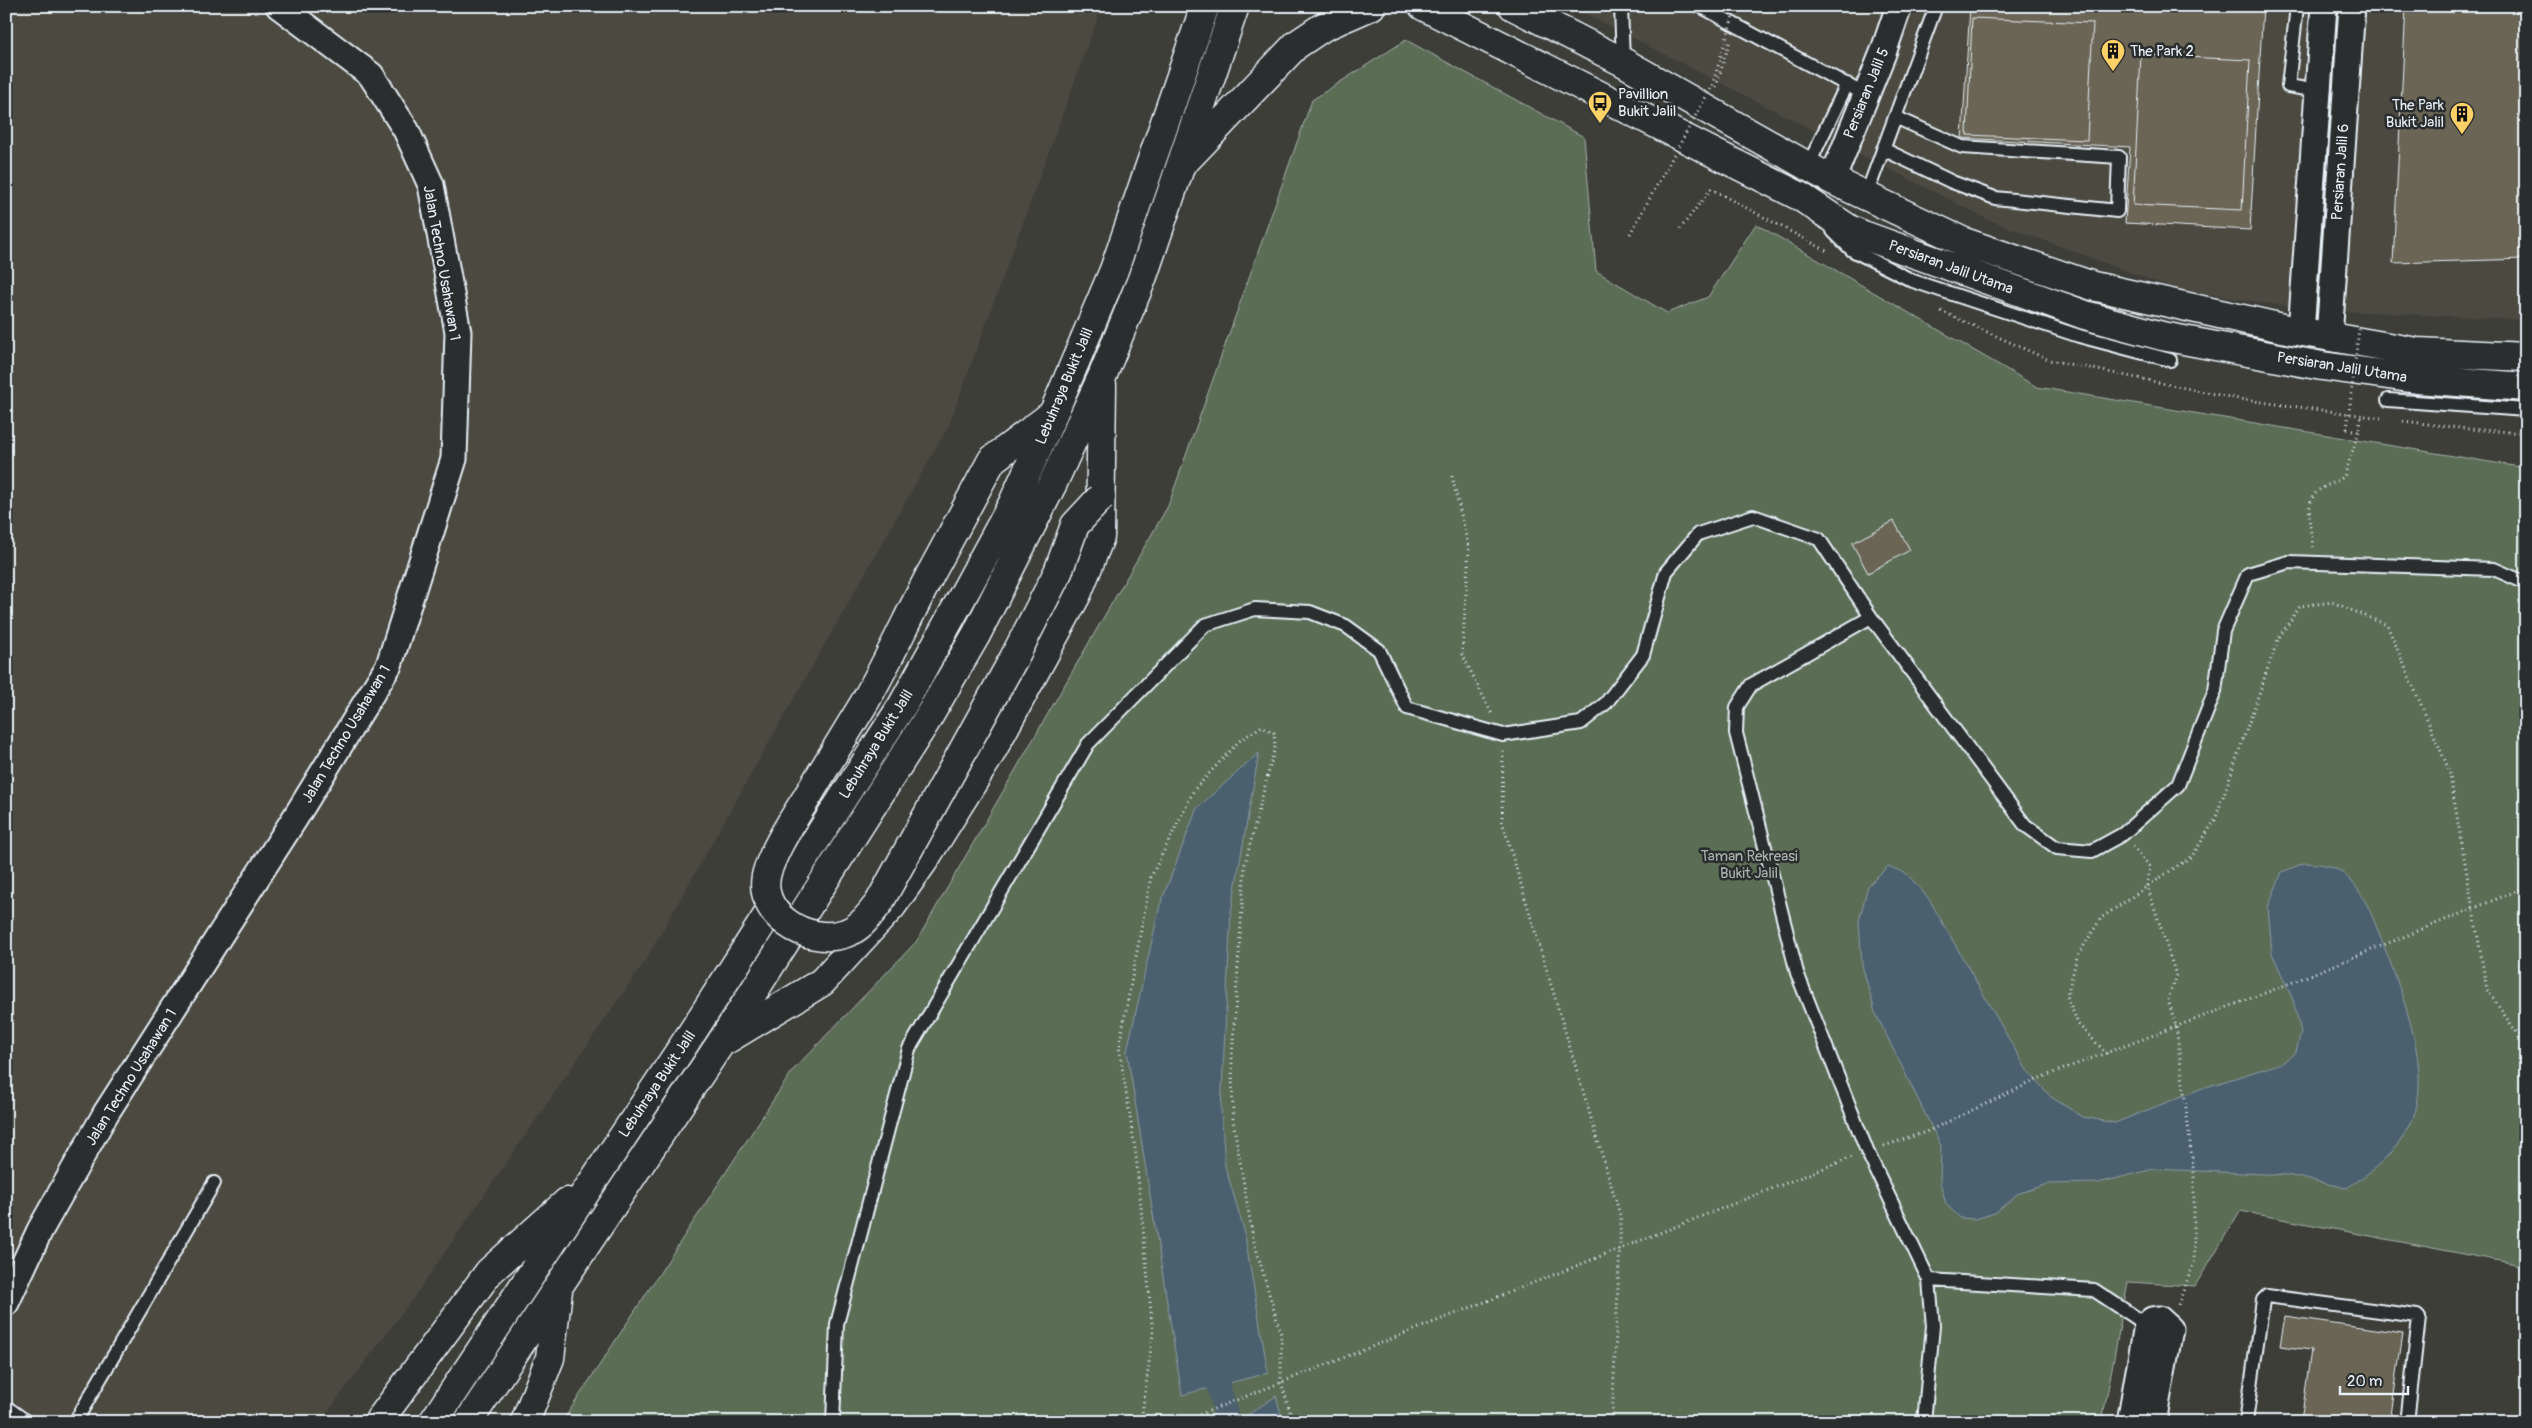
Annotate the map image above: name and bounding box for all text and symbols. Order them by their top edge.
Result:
building icon: The Park 2 [2100,38,2126,72]
place label: The Park 2 [2130,42,2194,61]
street label: Persiaran Jalil 5 [1840,45,1893,141]
place label: Pavillion Bukit Jalil [1618,85,1676,121]
bus stop icon: Pavillion Bukit Jalil [1587,90,1613,124]
place label: The Park Bukit Jalil [2386,96,2445,132]
building icon: The Park Bukit Jalil [2449,101,2475,135]
street label: Persiaran Jalil 6 [2328,123,2353,221]
street label: Jalan Techno Usahawan 1 [418,184,465,342]
street label: Persiaran Jalil Utama [1886,236,2016,299]
street label: Lebuhraya Bukit Jalil [1031,325,1098,447]
street label: Persiaran Jalil Utama [2276,348,2408,387]
street label: Jalan Techno Usahawan 1 [298,662,395,807]
street label: Lebuhraya Bukit Jalil [835,686,918,802]
park label: Taman Rekreasi Bukit Jalil [1700,847,1798,883]
street label: Jalan Techno Usahawan 1 [82,1005,181,1149]
street label: Lebuhraya Bukit Jalil [615,1027,700,1141]
scale bar [2340,1363,2407,1395]
text: 20 m [2347,1372,2382,1391]

